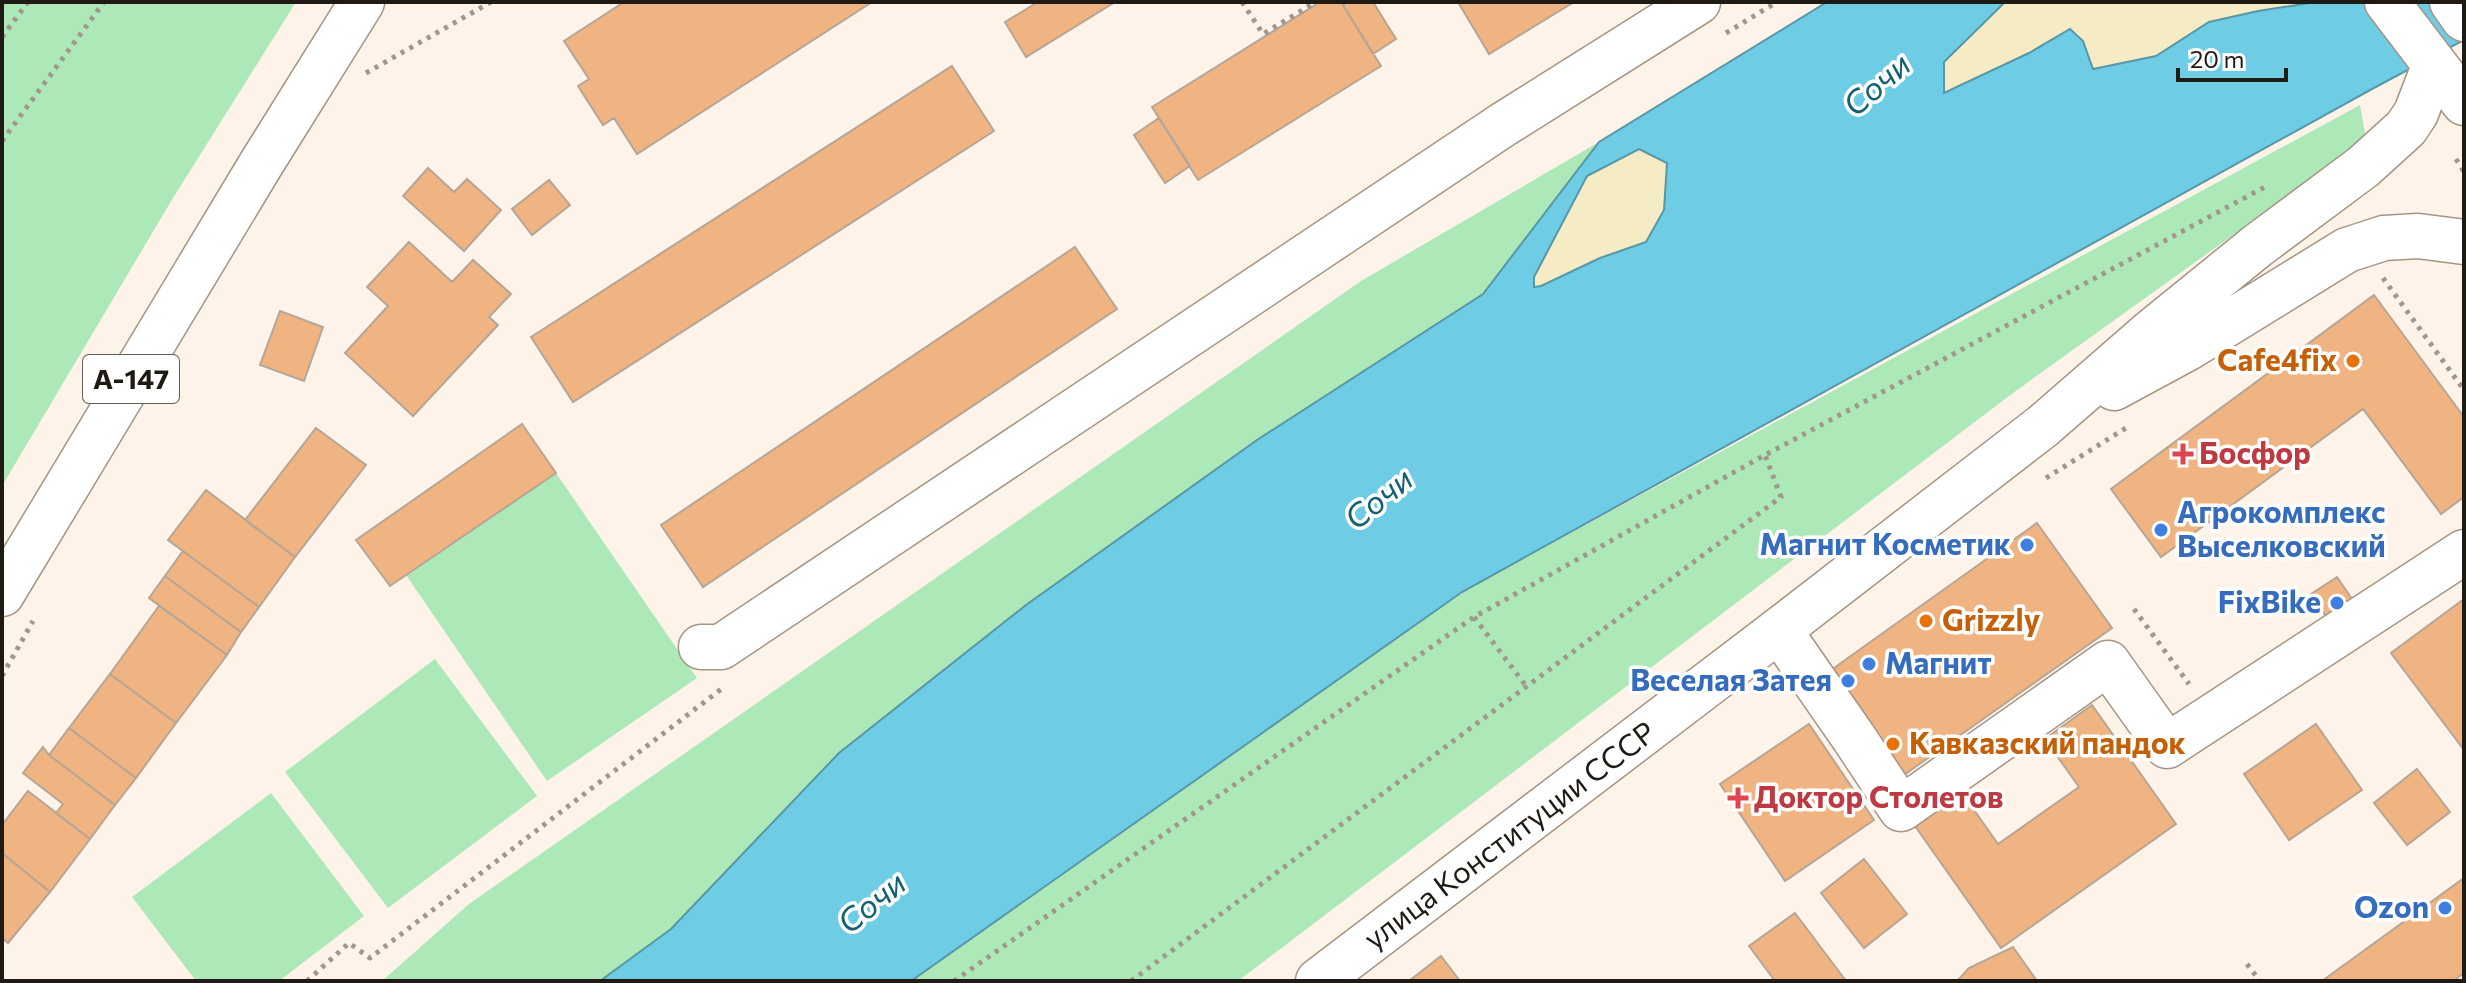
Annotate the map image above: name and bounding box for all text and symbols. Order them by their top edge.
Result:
scale bar [2178,32,2286,82]
water label: Сочи [1834,43,1918,124]
text: 20 m [2190,44,2244,73]
place label: Cafe4fix [2217,340,2337,377]
marker: Cafe4fix [2344,352,2362,370]
road number: А-147 [83,355,179,403]
place label: Босфор [2199,433,2311,470]
marker: Босфор [2174,445,2192,463]
water label: Сочи [1335,458,1420,537]
place label: Агрокомплекс Выселковский [2177,492,2386,563]
marker: Агрокомплекс Выселковский [2152,521,2170,539]
place label: Магнит Косметик [1759,524,2011,561]
marker: Магнит Косметик [2018,536,2036,554]
place label: FixBike [2218,582,2321,619]
marker: FixBike [2328,594,2346,612]
place label: Grizzly [1942,600,2041,637]
marker: Grizzly [1917,612,1935,630]
place label: Магнит [1885,643,1992,680]
marker: Магнит [1860,655,1878,673]
place label: Веселая Затея [1630,660,1832,697]
marker: Веселая Затея [1839,672,1857,690]
street label: улица Конституции СССР [1355,712,1662,956]
place label: Кавказский пандок [1909,723,2186,760]
marker: Кавказский пандок [1884,735,1902,753]
place label: Доктор Столетов [1754,777,2003,814]
marker: Доктор Столетов [1729,789,1747,807]
water label: Сочи [828,862,913,941]
place label: Ozon [2354,887,2429,924]
marker: Ozon [2436,899,2454,917]

